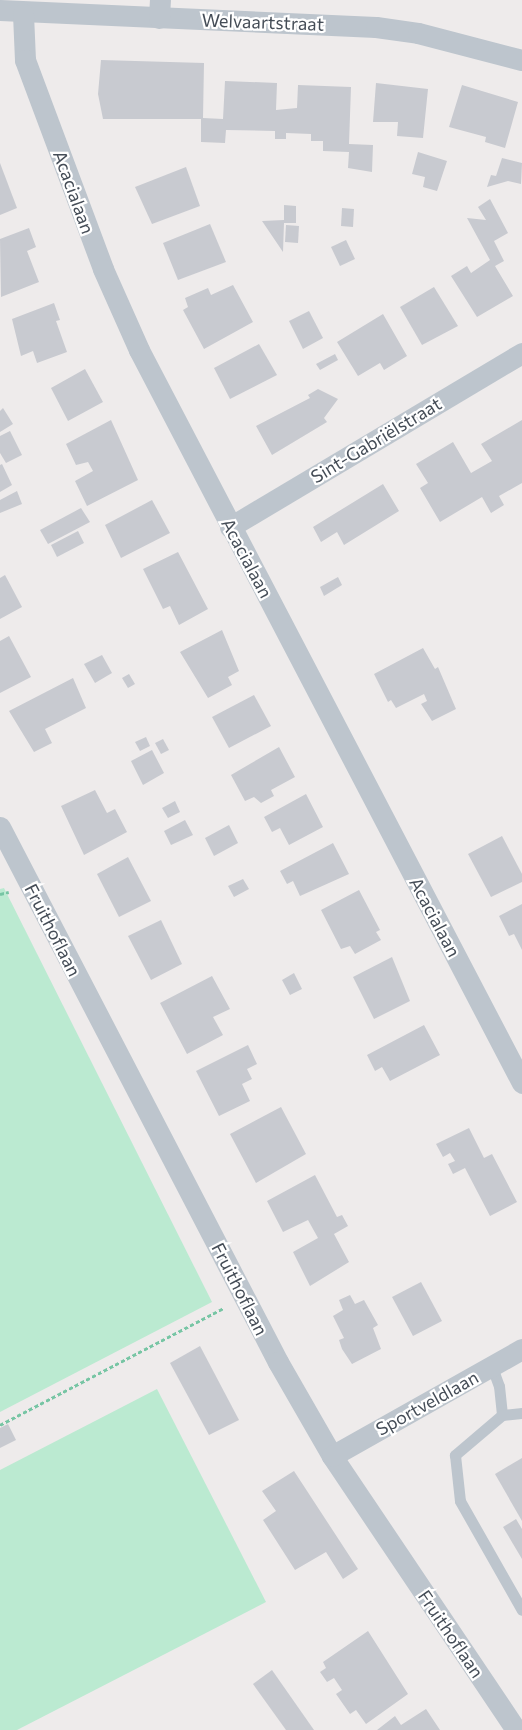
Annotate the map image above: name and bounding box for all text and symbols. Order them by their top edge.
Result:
street label: Welvaartstraat [201,9,325,35]
street label: Acacialaan [49,147,99,237]
street label: Sint-Gabriëlstraat [307,393,445,487]
street label: Acacialaan [217,515,277,601]
street label: Acacialaan [405,874,465,960]
street label: Fruithoflaan [20,880,86,980]
street label: Fruithoflaan [207,1239,273,1339]
street label: Sportveldlaan [372,1366,482,1440]
street label: Fruithoflaan [414,1586,488,1682]

